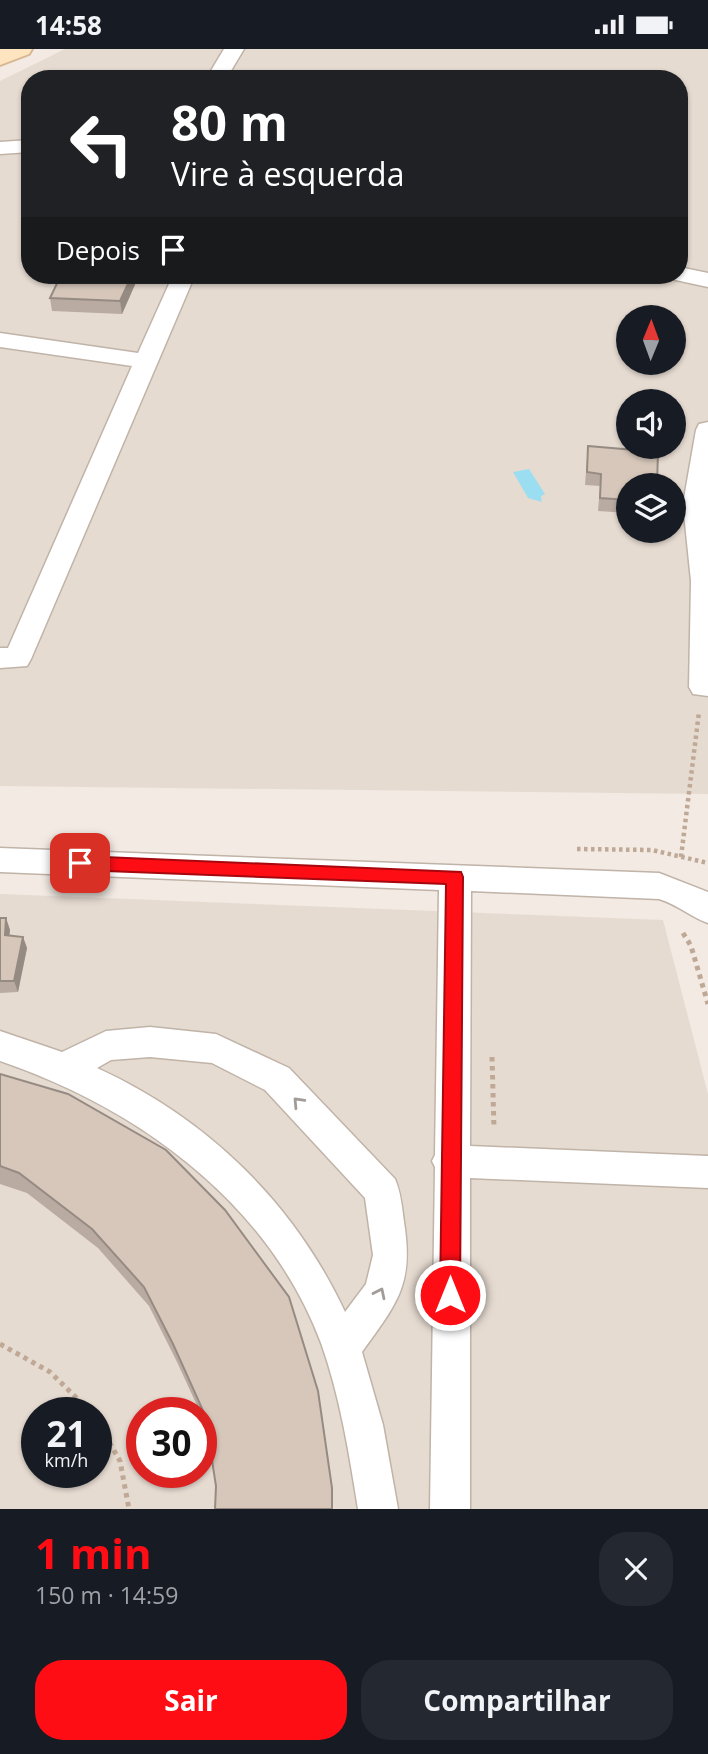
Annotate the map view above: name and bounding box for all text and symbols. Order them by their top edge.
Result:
text: 14:58 [35,7,102,43]
text: 80 m [171,89,288,155]
icon: left [56,98,147,189]
text: Vire à esquerda [171,152,404,195]
icon: arrive [154,231,192,269]
text: Depois [56,232,140,268]
north arrow [616,305,686,375]
map controls [616,305,686,543]
button: sound [616,389,686,459]
button: layers [616,473,686,543]
pin [50,833,110,893]
icon: arrive [61,844,99,882]
one-way arrow [294,1097,306,1110]
position arrow [413,1258,487,1332]
one-way arrow [372,1288,386,1300]
speed limit sign: 30 [126,1397,217,1488]
text: 21 [46,1410,87,1457]
text: km/h [45,1448,88,1472]
text: 1 min [35,1524,152,1581]
button: close [599,1532,673,1606]
text: 150 m · 14:59 [35,1579,178,1611]
button: Sair [35,1660,347,1740]
button: Compartilhar [361,1660,673,1740]

